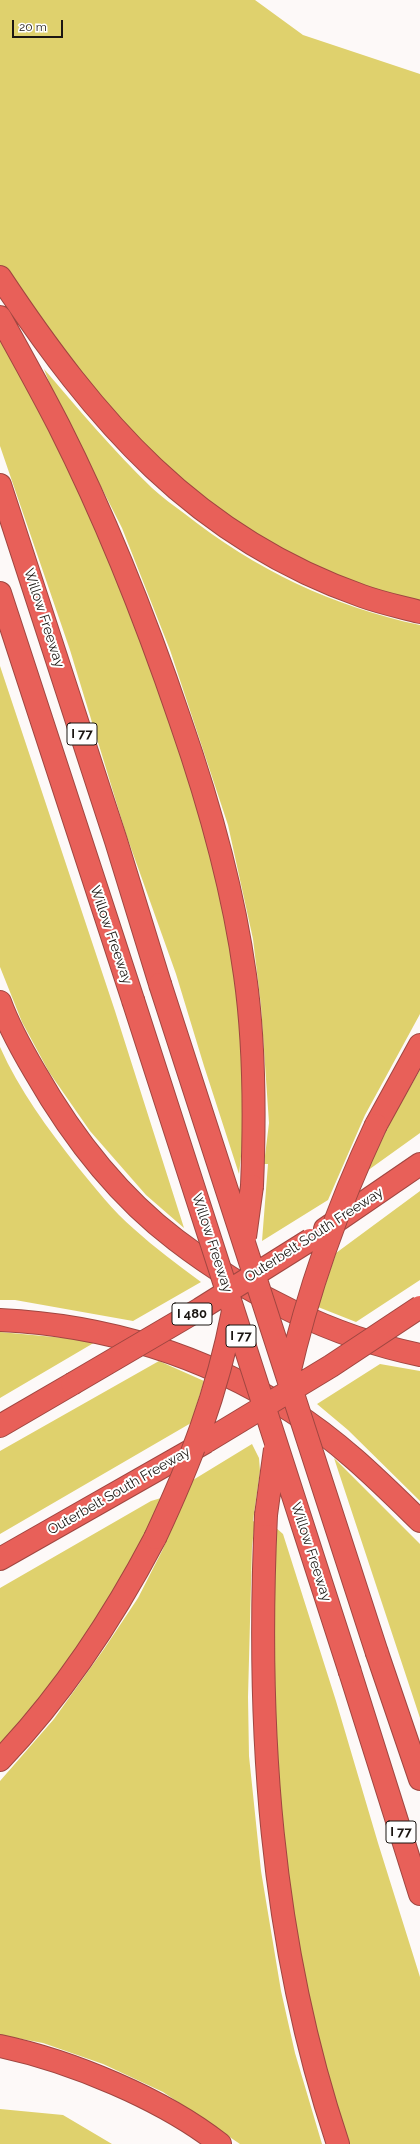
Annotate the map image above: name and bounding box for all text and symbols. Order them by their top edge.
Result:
scale bar [14,12,65,38]
text: 20 m [19,20,47,34]
street label: Willow Freeway [20,566,68,670]
road number: I 77 [67,723,97,745]
street label: Willow Freeway [86,883,136,987]
street label: Outerbelt South Freeway [242,1184,386,1286]
street label: Willow Freeway [188,1191,236,1295]
road number: I 480 [172,1303,212,1325]
road number: I 77 [226,1325,256,1347]
street label: Outerbelt South Freeway [45,1443,193,1539]
street label: Willow Freeway [287,1500,335,1604]
road number: I 77 [386,1821,416,1843]

